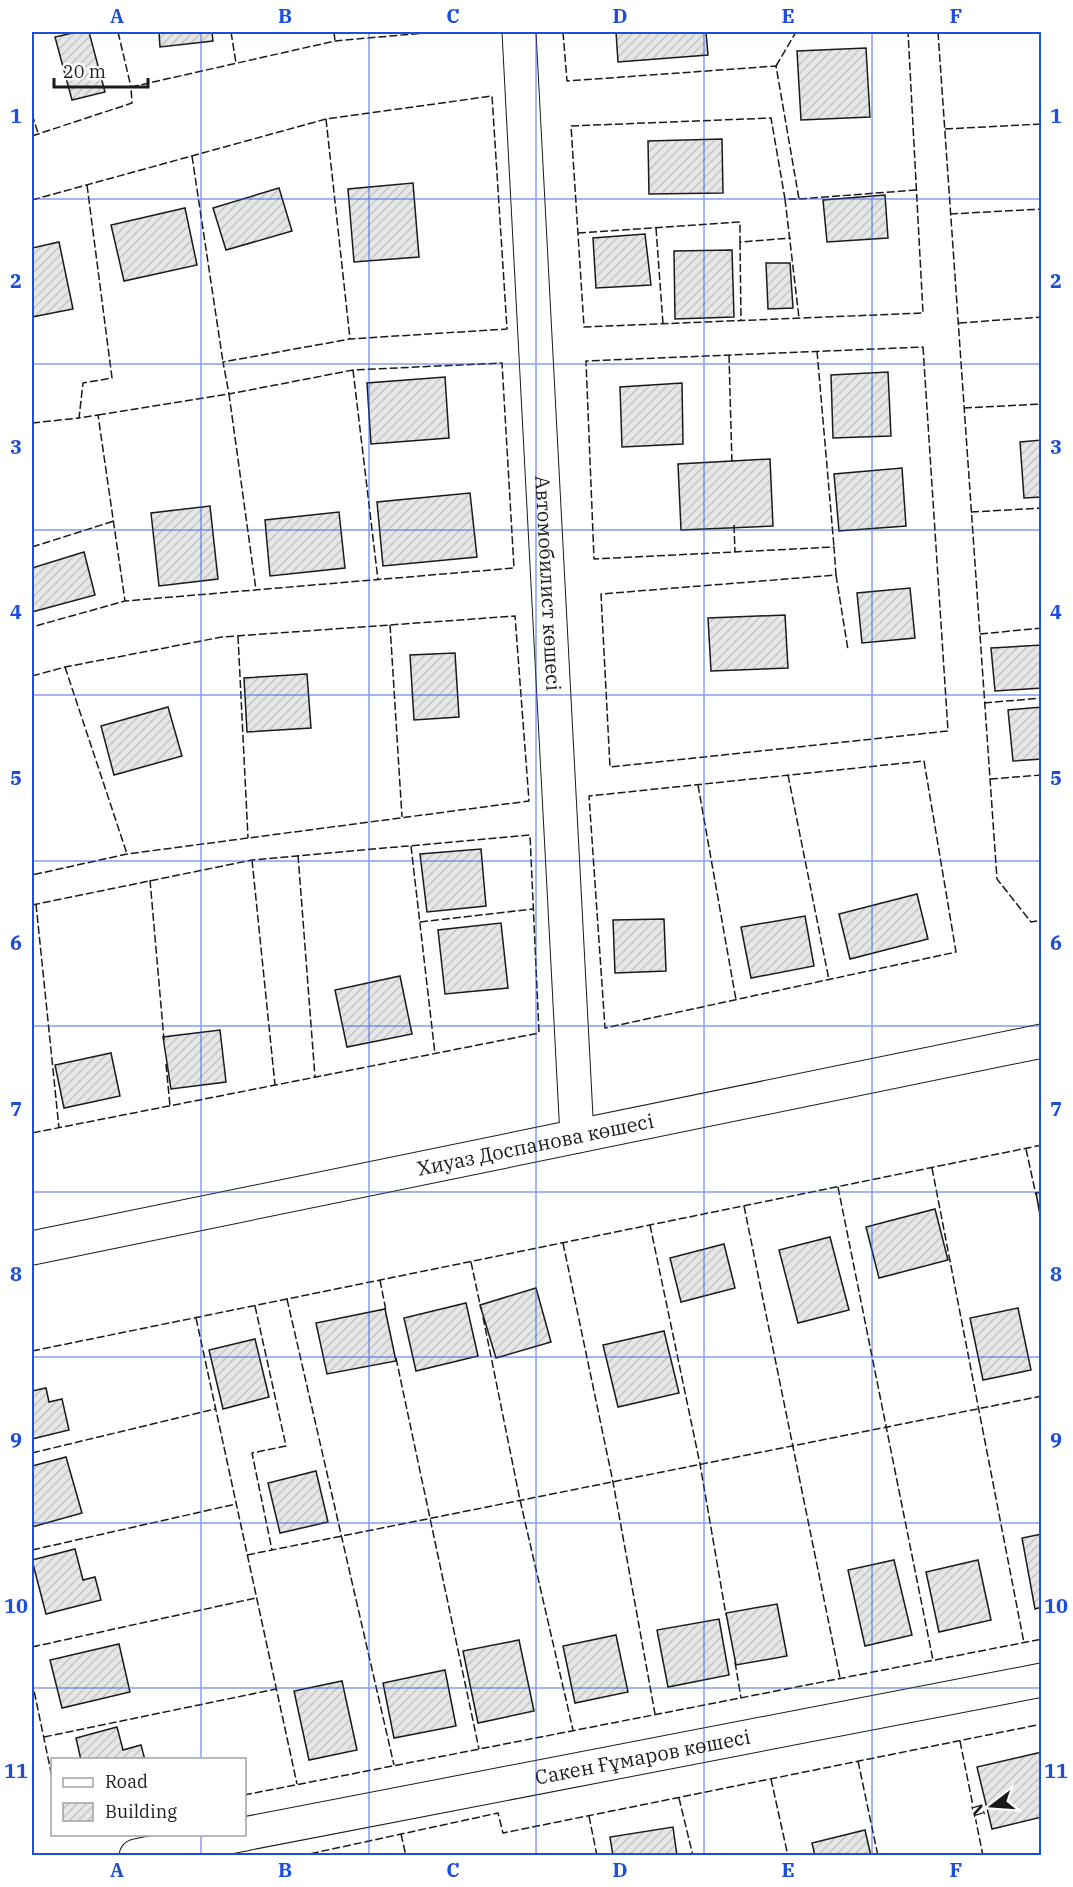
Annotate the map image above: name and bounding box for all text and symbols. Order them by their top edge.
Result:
text: A [110,2,124,29]
text: B [278,2,292,29]
text: C [446,2,460,29]
text: D [612,2,628,29]
text: E [781,2,795,29]
text: F [950,2,962,29]
scale bar [54,51,148,89]
text: 20 m [63,60,106,83]
text: 1 [10,102,22,129]
text: 1 [1050,102,1062,129]
text: 2 [10,267,22,294]
text: 2 [1050,267,1062,294]
text: 3 [10,433,22,460]
text: 3 [1050,433,1062,460]
street label: Автомобилист көшесі [529,475,568,692]
text: 4 [10,598,22,625]
text: 4 [1050,598,1062,625]
text: 5 [10,764,22,791]
text: 5 [1050,764,1062,791]
text: 6 [10,929,22,956]
text: 6 [1050,929,1062,956]
text: 7 [10,1095,22,1122]
text: 7 [1050,1095,1062,1122]
street label: Хиуаз Доспанова көшесі [415,1107,656,1182]
text: 8 [10,1260,22,1287]
text: 8 [1050,1260,1062,1287]
text: 9 [10,1426,22,1453]
text: 9 [1050,1426,1062,1453]
text: 10 [4,1592,28,1619]
text: 10 [1044,1592,1068,1619]
street label: Сакен Ғұмаров көшесі [533,1723,752,1791]
text: 11 [4,1757,28,1784]
text: 11 [1044,1757,1068,1784]
legend [51,1758,246,1836]
text: Road [105,1770,148,1793]
north arrow [962,1776,1022,1836]
text: Building [105,1800,177,1823]
text: N [966,1801,989,1819]
text: A [110,1856,124,1883]
text: B [278,1856,292,1883]
text: C [446,1856,460,1883]
text: D [612,1856,628,1883]
text: E [781,1856,795,1883]
text: F [950,1856,962,1883]

